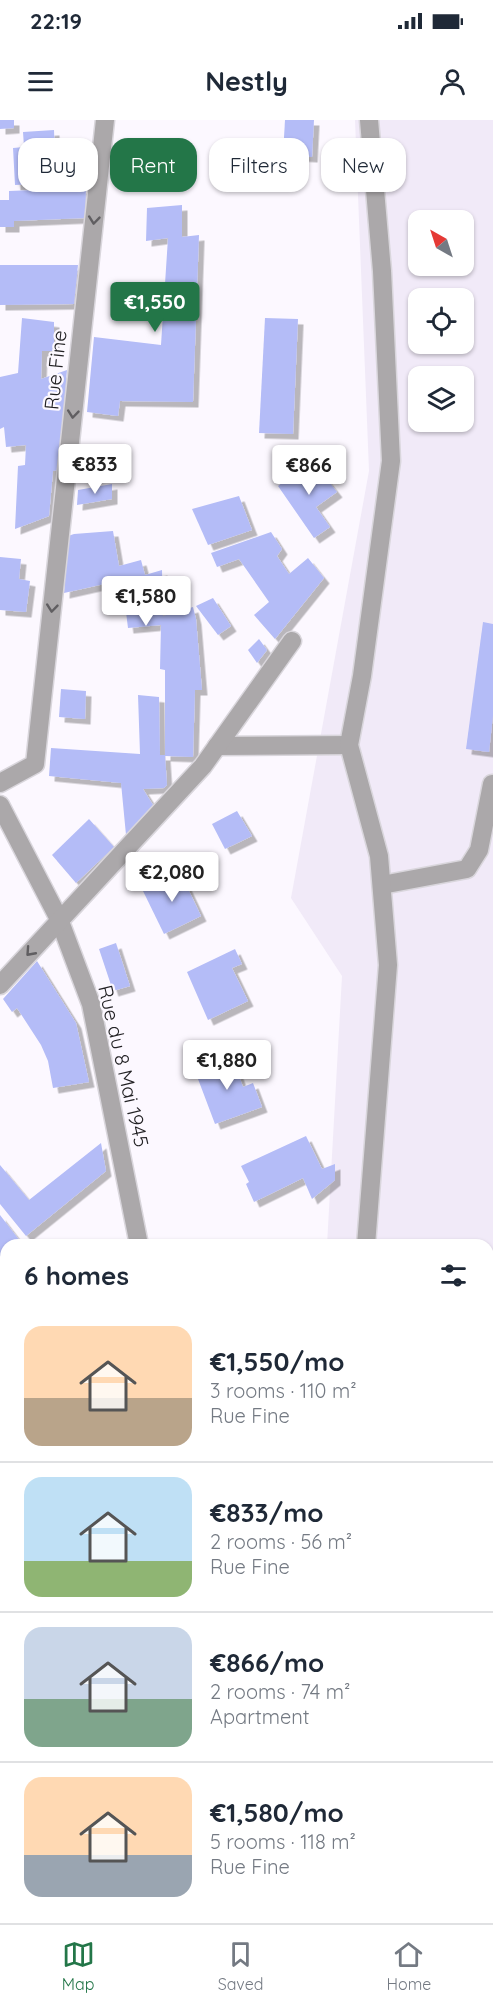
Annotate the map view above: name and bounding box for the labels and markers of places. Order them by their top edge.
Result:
pin: €1,550 [106,282,204,333]
pin: €833 [59,444,131,495]
pin: €866 [273,445,345,496]
pin: €1,580 [97,576,195,627]
pin: €2,080 [123,852,221,903]
pin: €1,880 [178,1040,276,1091]

